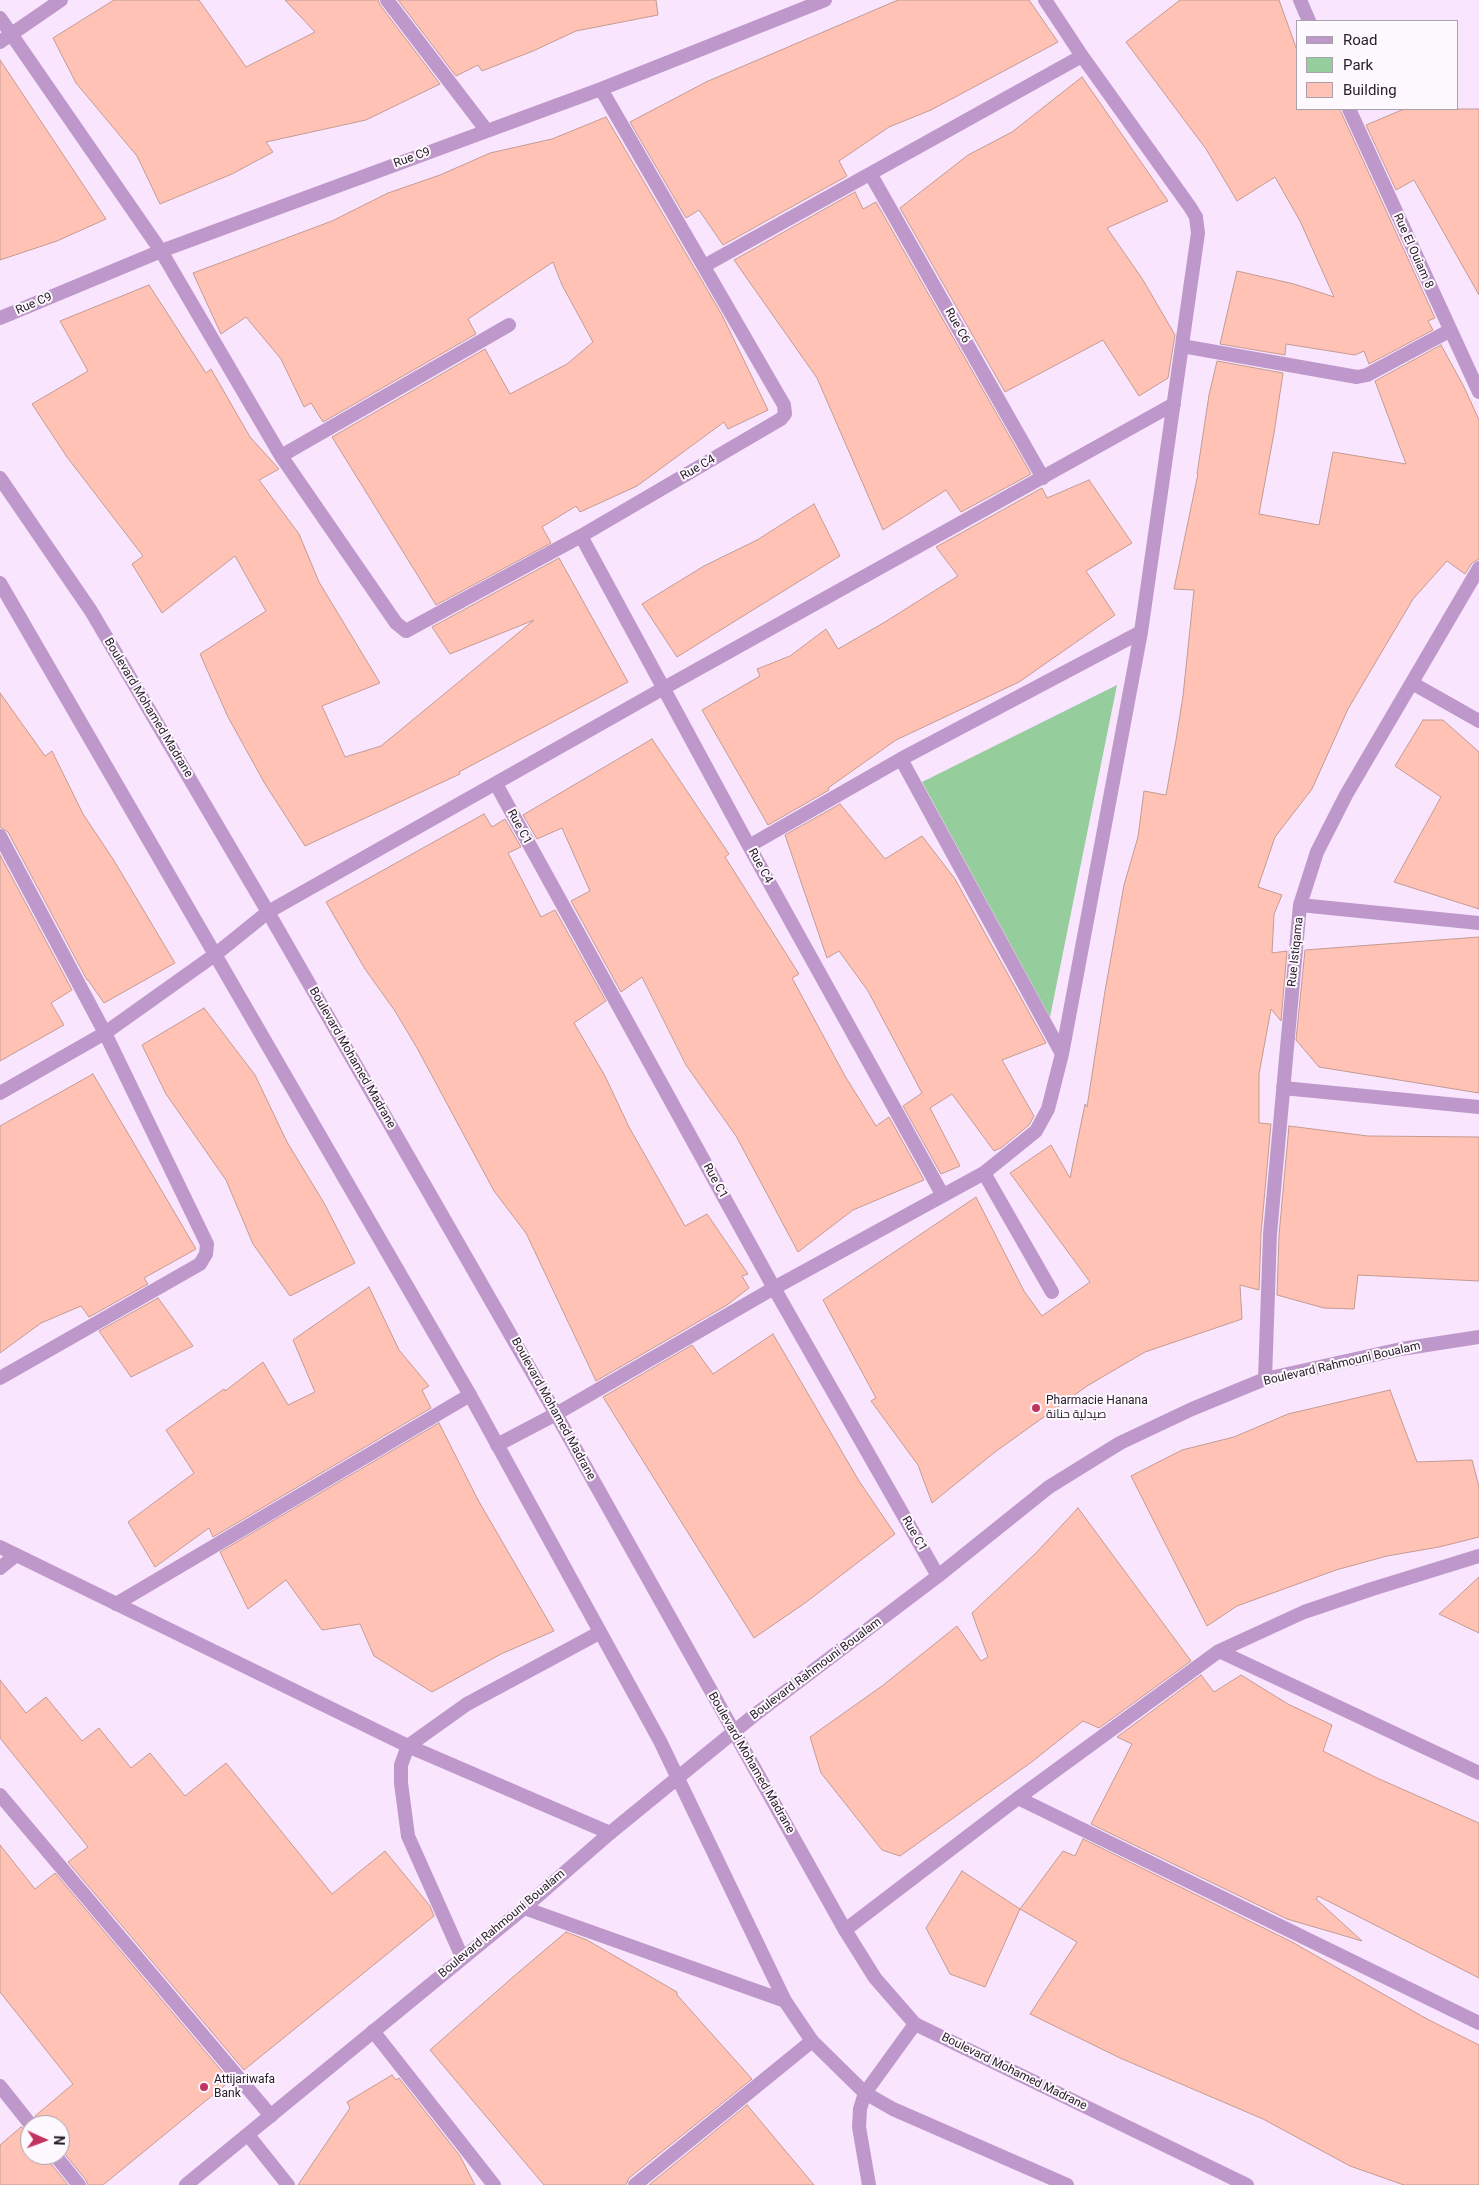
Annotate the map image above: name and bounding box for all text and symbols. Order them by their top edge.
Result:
legend [1296,20,1459,110]
text: Road [1343,31,1377,49]
text: Park [1343,56,1373,74]
text: Building [1343,81,1397,99]
street label: Rue C9 [392,145,432,171]
street label: Rue El Ouiam 8 [1390,211,1436,291]
street label: Rue C9 [14,290,54,318]
street label: Rue C6 [941,306,973,346]
street label: Rue C4 [678,452,718,484]
street label: Boulevard Mohamed Madrane [101,636,195,780]
street label: Rue C1 [504,807,534,847]
street label: Rue C4 [745,846,775,886]
street label: Rue Istiqama [1285,916,1307,988]
street label: Boulevard Mohamed Madrane [306,985,398,1131]
street label: Rue C1 [700,1161,730,1201]
street label: Boulevard Mohamed Madrane [508,1335,598,1483]
street label: Boulevard Rahmouni Boualam [1262,1339,1422,1389]
place label: Pharmacie Hanana صيدلية حنانة [1046,1394,1148,1422]
marker: Pharmacie Hanana صيدلية حنانة [1030,1402,1042,1414]
street label: Rue C1 [898,1514,930,1554]
street label: Boulevard Rahmouni Boualam [748,1615,884,1723]
street label: Boulevard Mohamed Madrane [705,1690,797,1836]
street label: Boulevard Rahmouni Boualam [436,1867,568,1981]
street label: Boulevard Mohamed Madrane [939,2030,1089,2114]
place label: Attijariwafa Bank [214,2073,275,2101]
marker: Attijariwafa Bank [198,2081,210,2093]
north arrow [20,2115,70,2165]
text: N [51,2135,67,2146]

